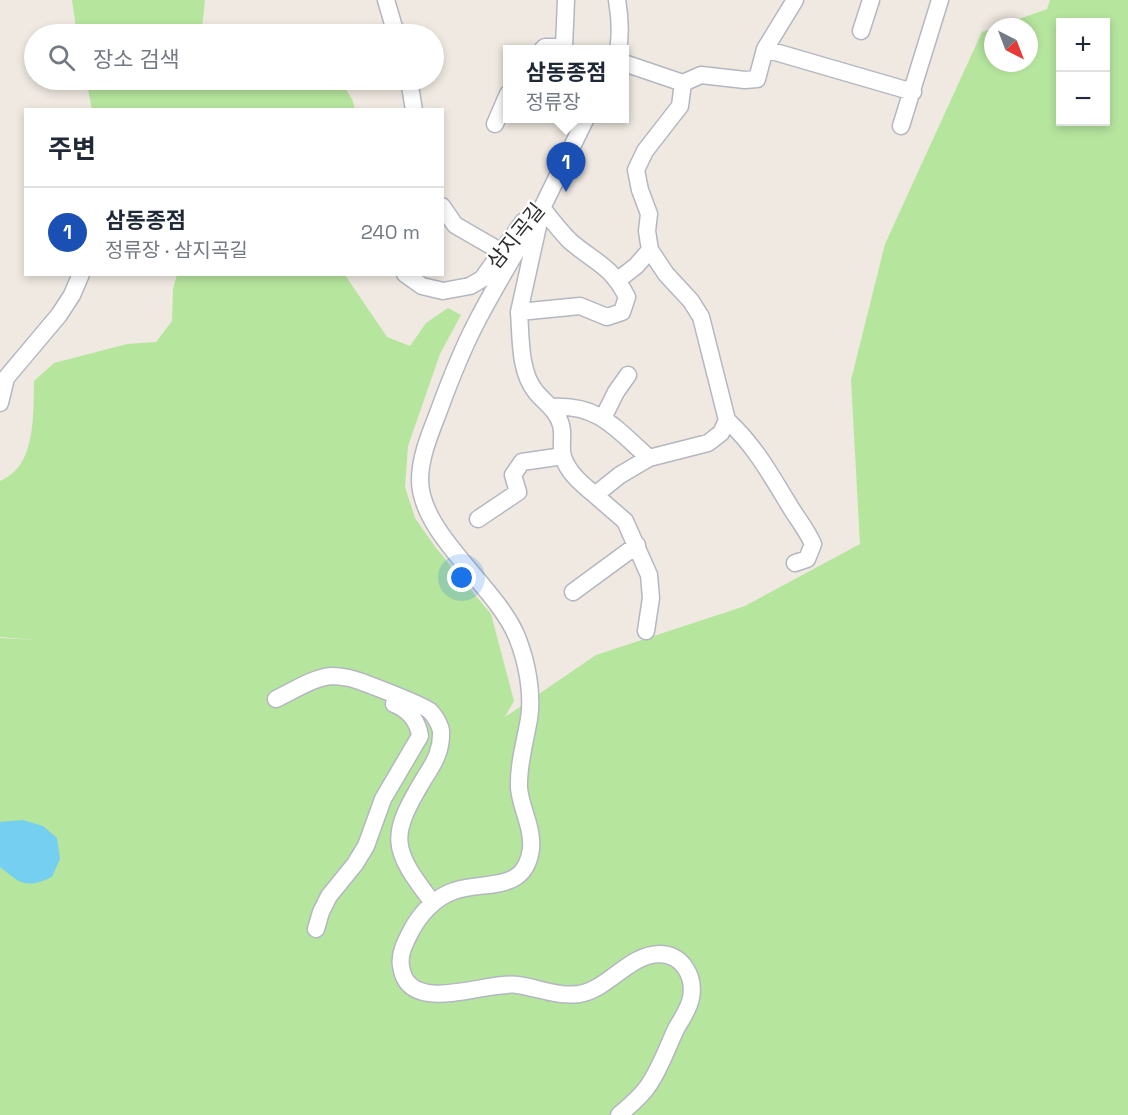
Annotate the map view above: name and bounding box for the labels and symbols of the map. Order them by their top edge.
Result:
north arrow [984,18,1038,72]
pin: 1 [546,142,586,192]
street label: 삼지곡길 [481,197,550,274]
your location [447,563,476,592]

